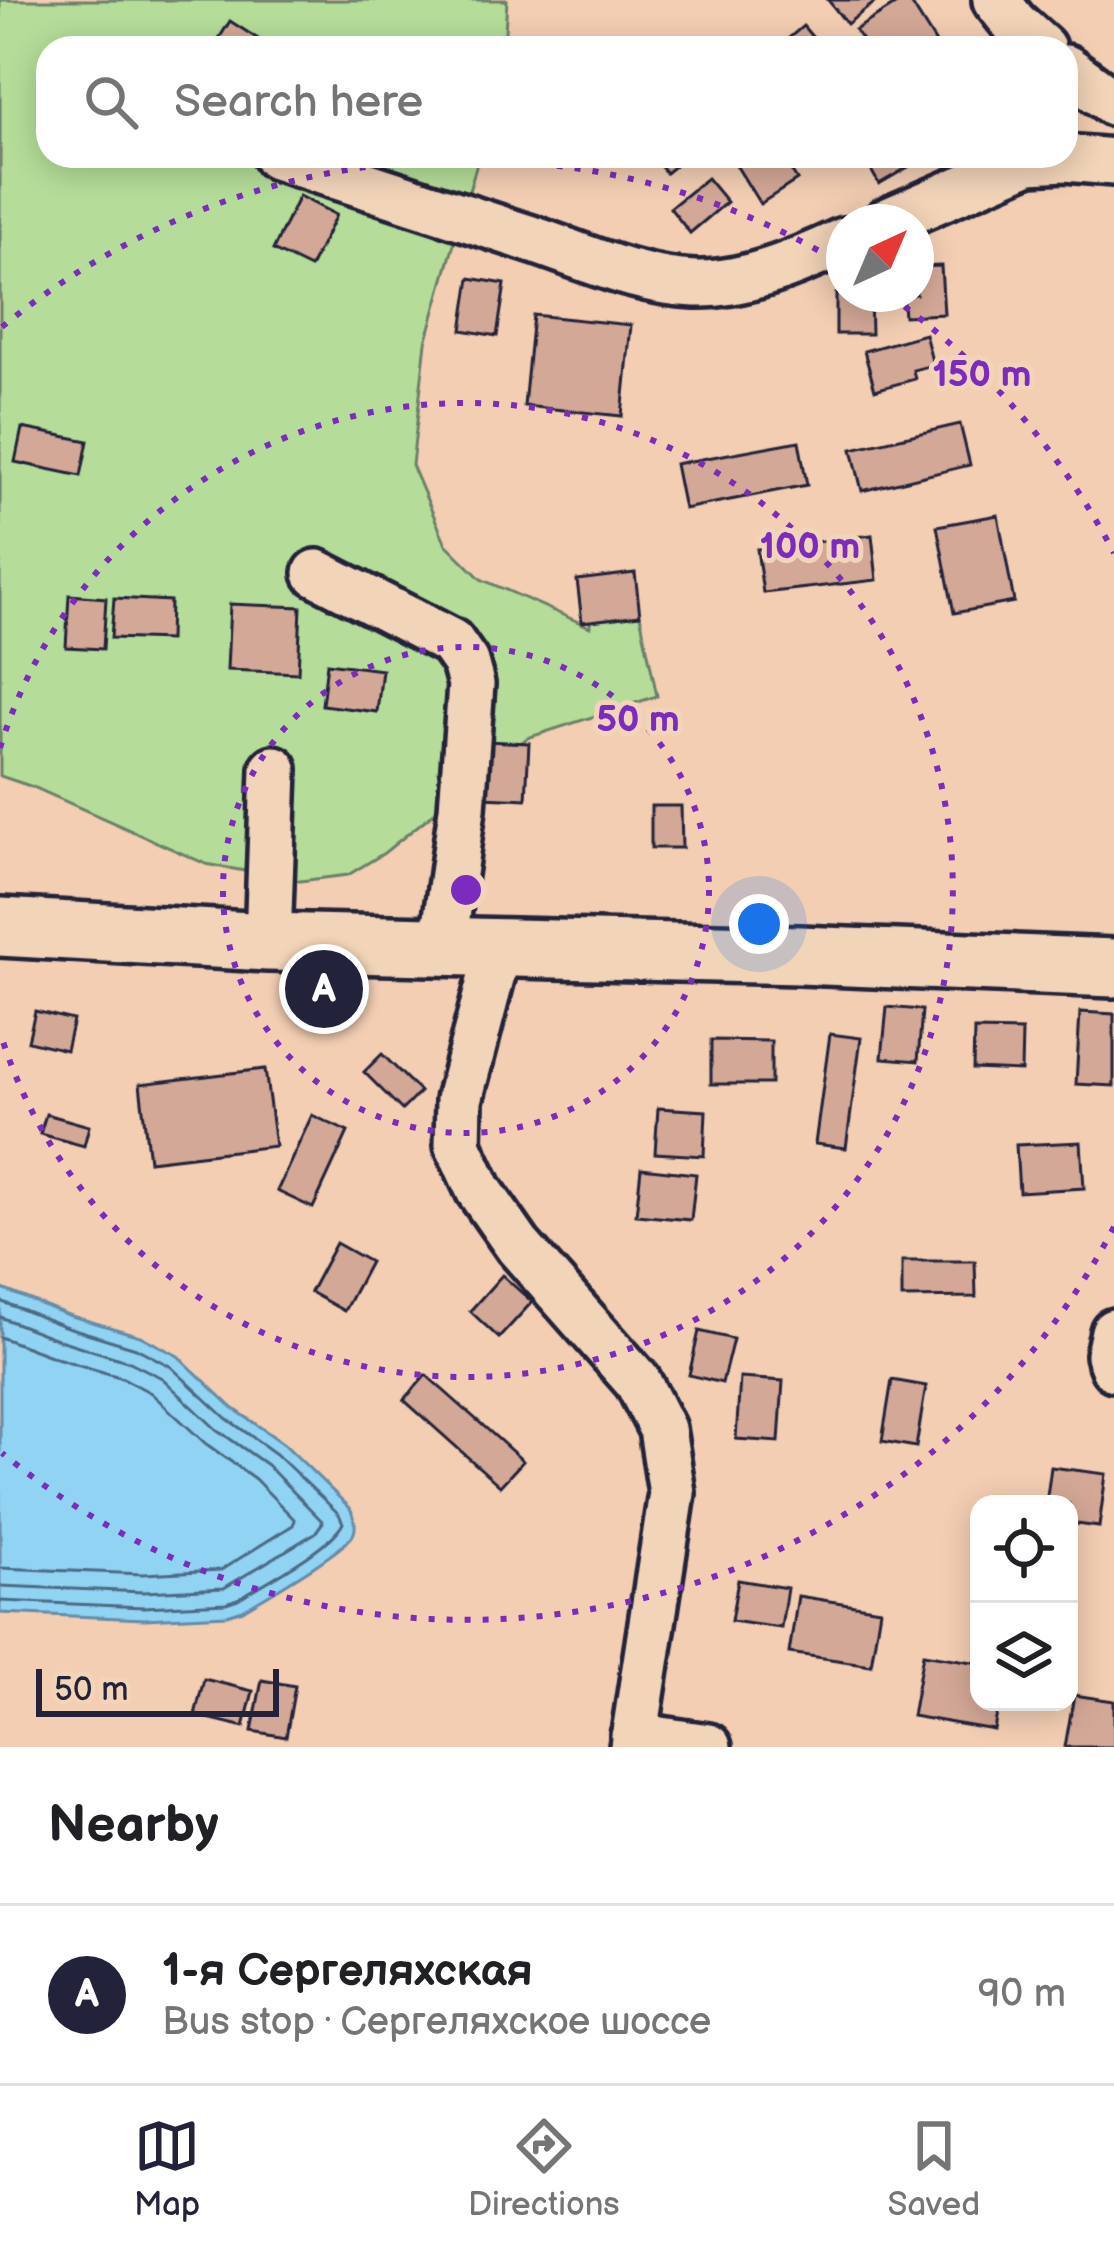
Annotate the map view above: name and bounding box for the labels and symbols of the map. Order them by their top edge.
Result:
north arrow [826,204,934,312]
text: 150 m [933,354,1031,397]
text: 100 m [760,526,860,569]
text: 50 m [596,699,680,742]
centre of rings [445,869,487,911]
your location [729,894,789,954]
pin: A [285,944,363,1034]
scale bar [36,1663,279,1716]

